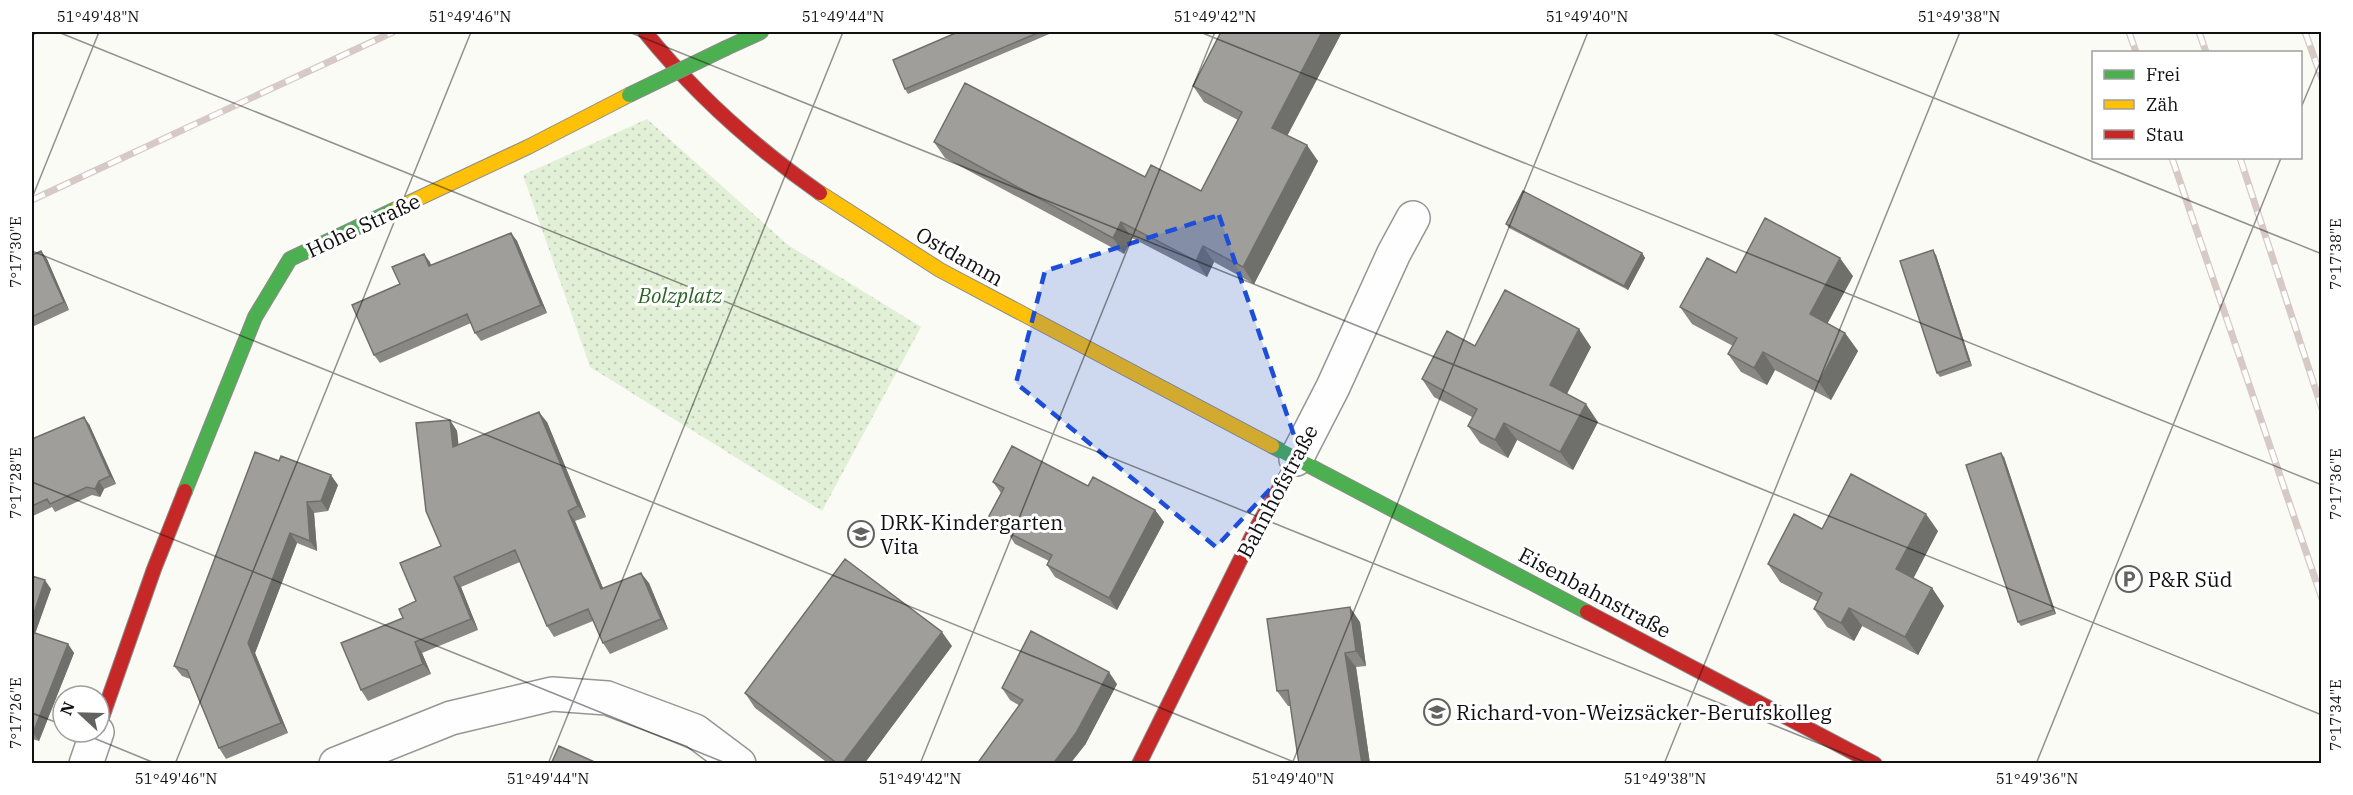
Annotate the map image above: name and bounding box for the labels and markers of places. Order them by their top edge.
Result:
place label: DRK-Kindergarten Vita [880,508,1063,560]
school or university icon: DRK-Kindergarten Vita [846,519,876,549]
parking icon: P&R Süd [2114,564,2144,594]
place label: P&R Süd [2148,565,2233,593]
school or university icon: Richard-von-Weizsäcker-Berufskolleg [1422,697,1452,727]
place label: Richard-von-Weizsäcker-Berufskolleg [1456,698,1832,726]

